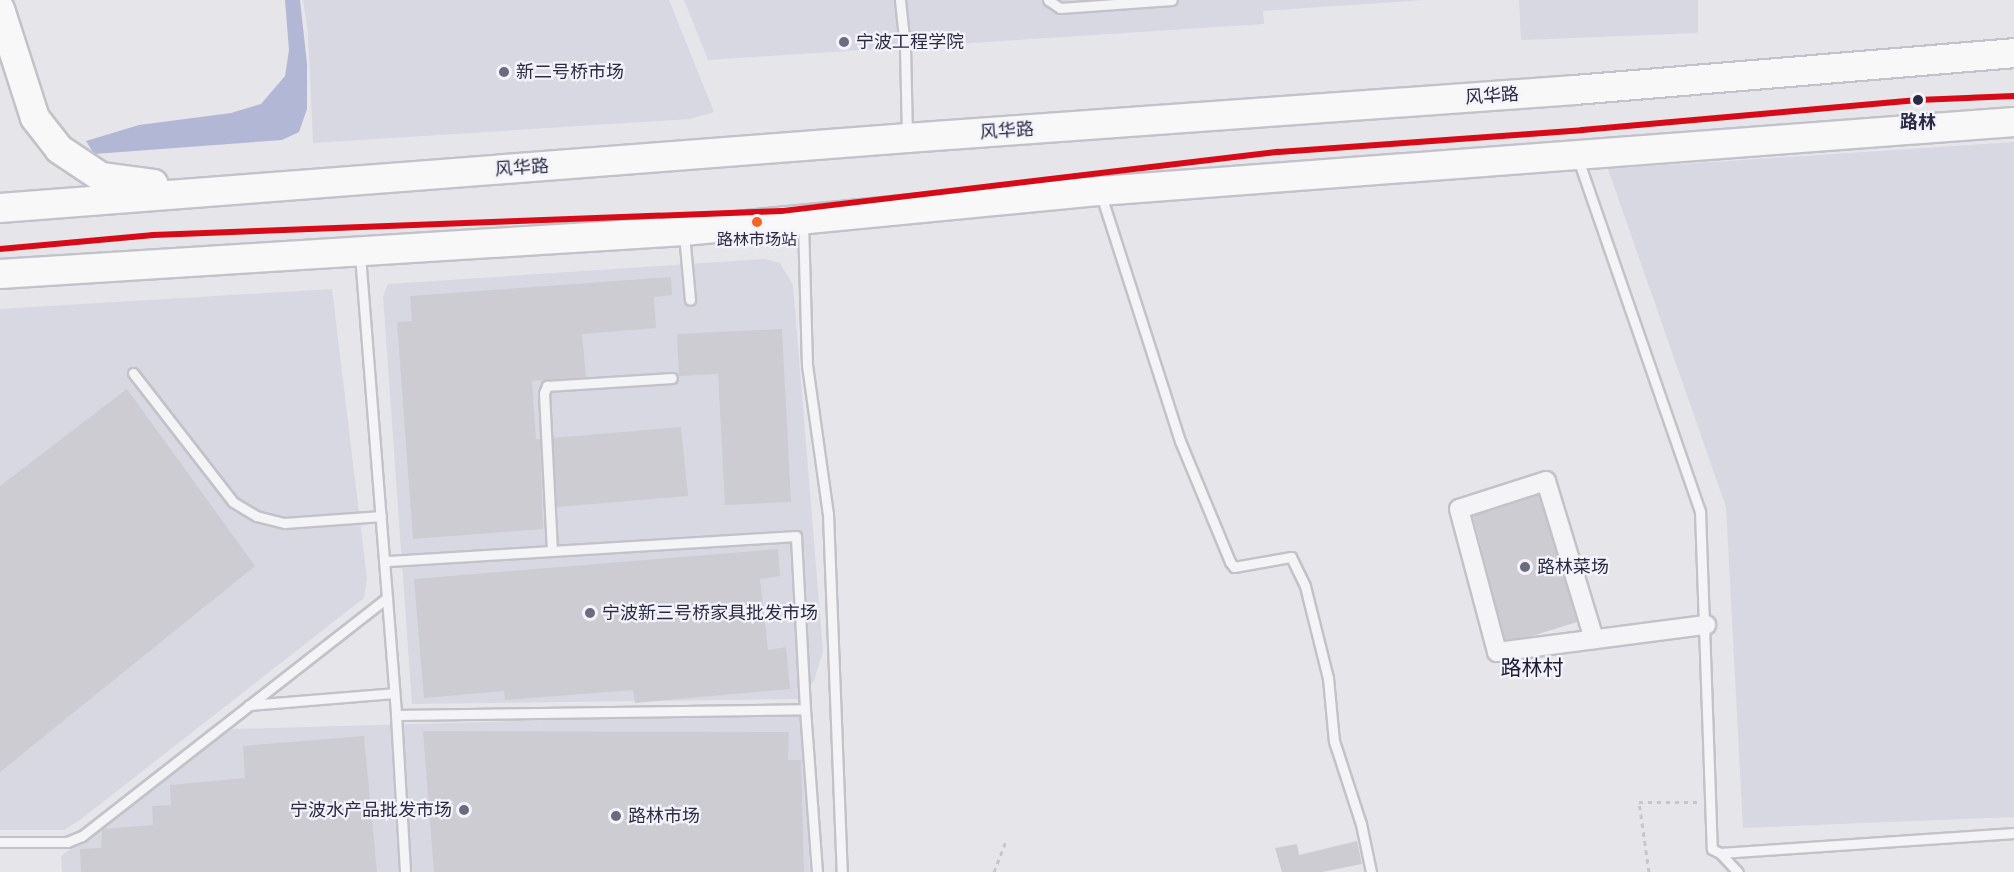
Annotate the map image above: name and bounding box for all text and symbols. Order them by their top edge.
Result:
place label: 宁波工程学院 [856,31,964,53]
marker: 宁波工程学院 [837,35,851,49]
place label: 新二号桥市场 [516,61,624,83]
marker: 新二号桥市场 [497,65,511,79]
street label: 风华路 [1464,83,1520,109]
marker: 路林 [1909,91,1927,109]
place label: 路林 [1900,111,1936,133]
street label: 风华路 [979,118,1035,144]
street label: 风华路 [494,155,550,181]
marker: 路林市场站 [751,216,763,228]
place label: 路林市场站 [717,230,797,250]
place label: 路林菜场 [1537,556,1609,578]
marker: 路林菜场 [1518,560,1532,574]
place label: 宁波新三号桥家具批发市场 [602,602,818,624]
marker: 宁波新三号桥家具批发市场 [583,606,597,620]
district label: 路林村 [1501,655,1563,681]
place label: 宁波水产品批发市场 [290,799,452,821]
marker: 宁波水产品批发市场 [457,803,471,817]
place label: 路林市场 [628,805,700,827]
marker: 路林市场 [609,809,623,823]

